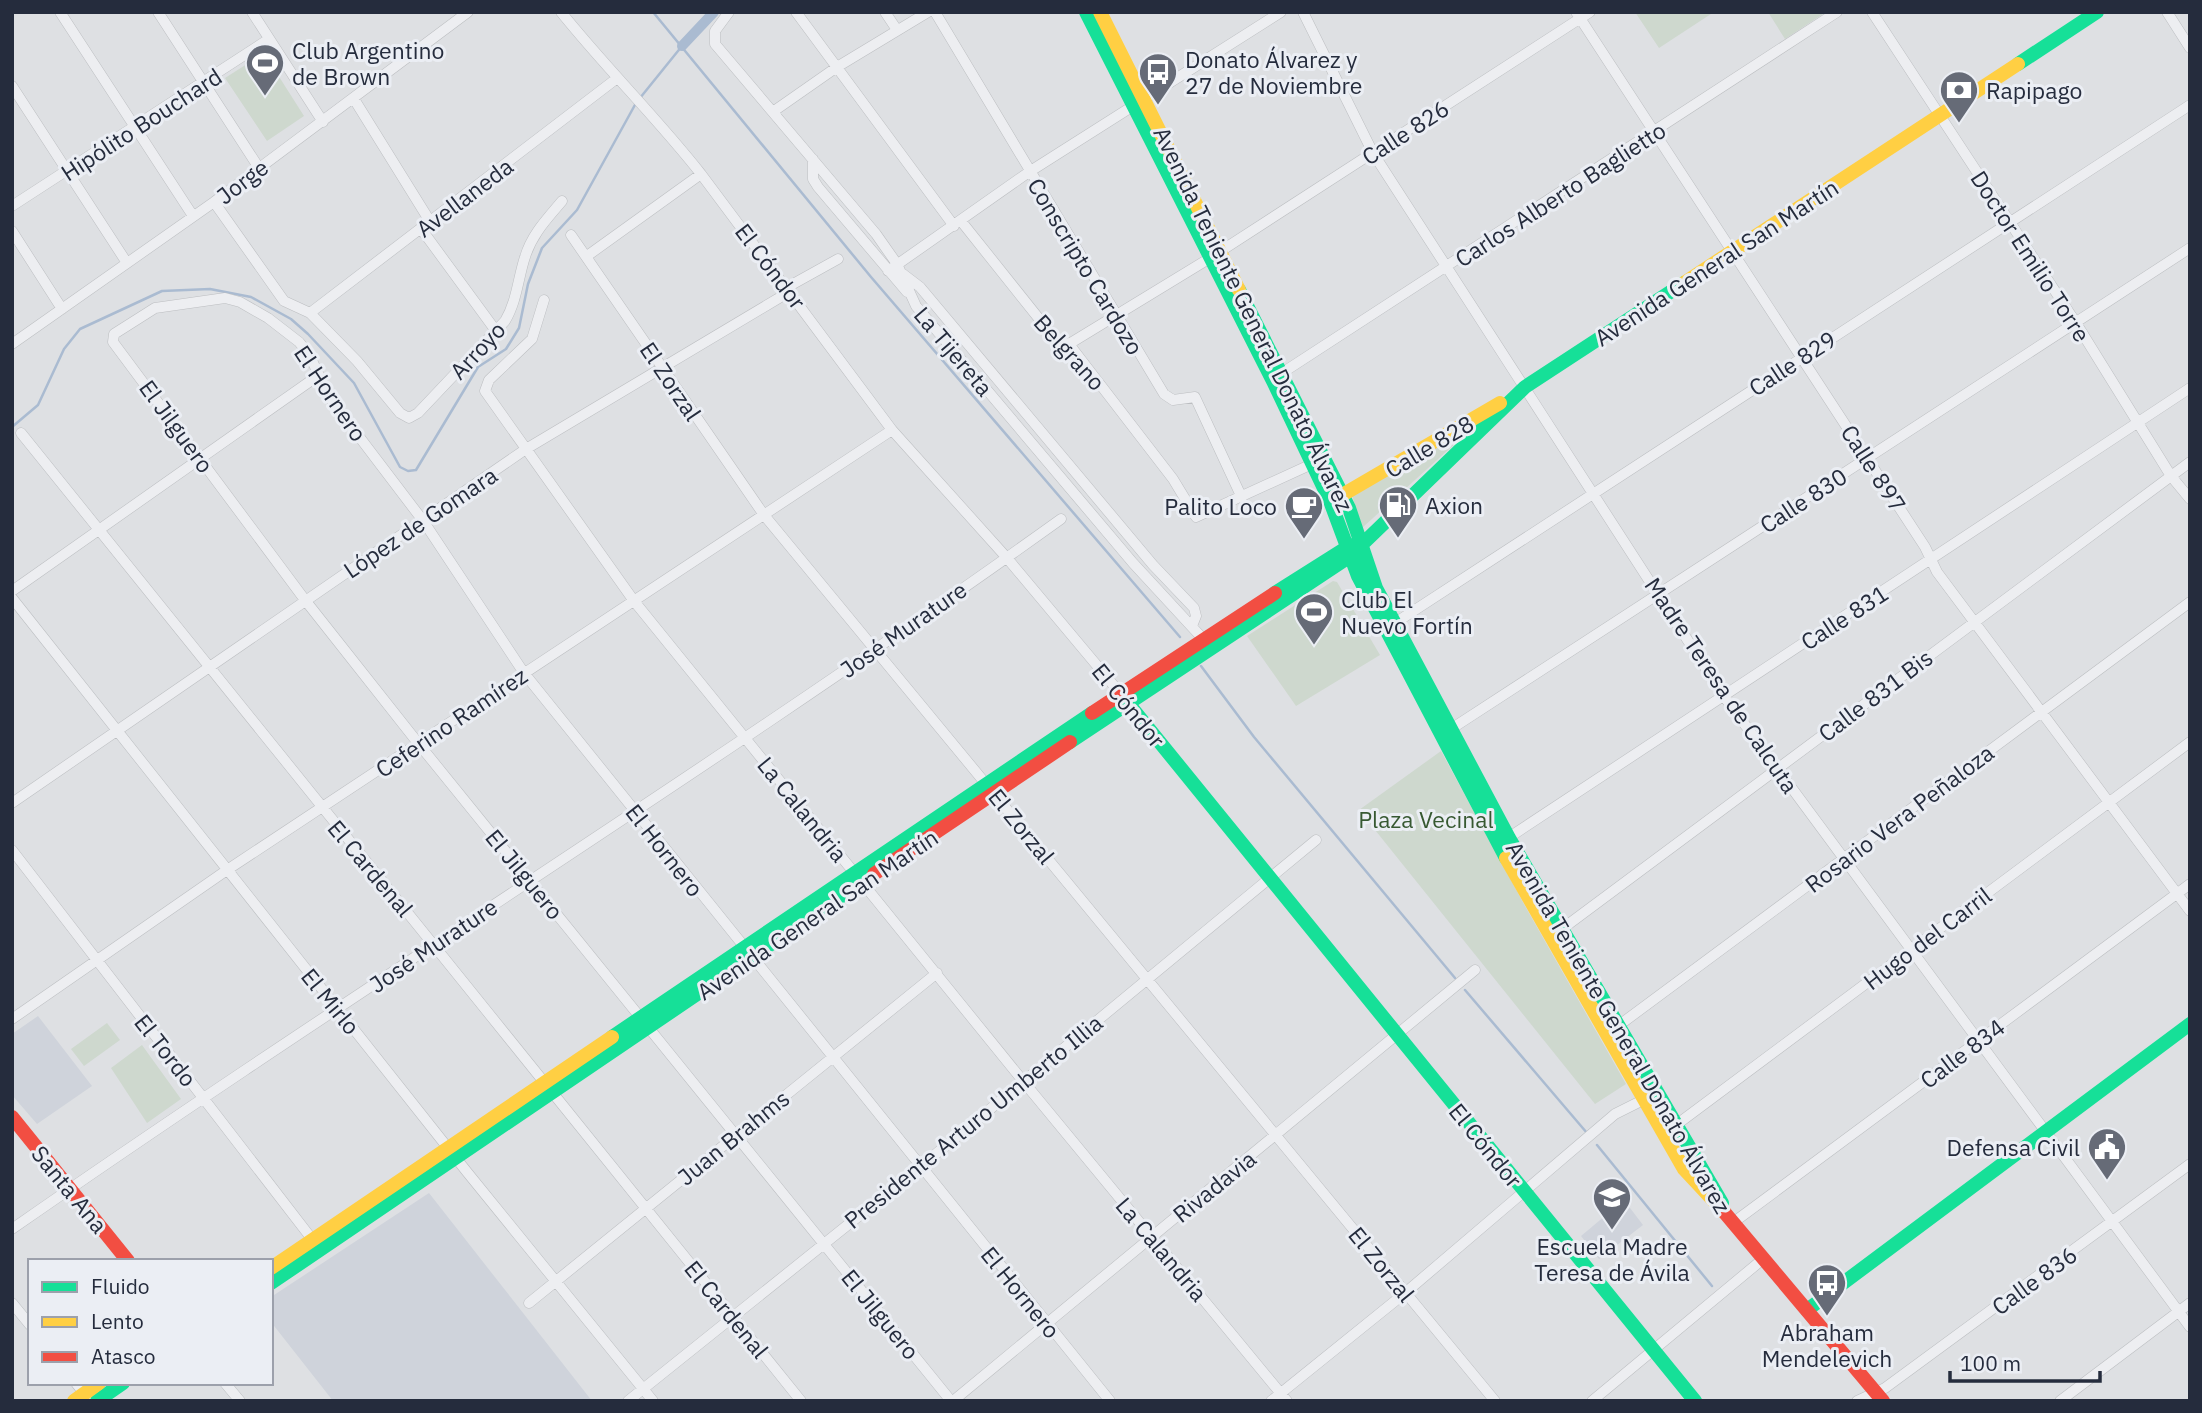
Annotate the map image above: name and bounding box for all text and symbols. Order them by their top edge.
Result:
place label: Club Argentino de Brown [292,35,445,91]
sports icon: Club Argentino de Brown [244,42,286,97]
place label: Donato Álvarez y 27 de Noviembre [1185,44,1362,100]
bus stop icon: Donato Álvarez y 27 de Noviembre [1137,51,1179,106]
street label: Hipólito Bouchard [55,61,227,187]
bank icon: Rapipago [1938,69,1980,124]
place label: Rapipago [1986,75,2082,105]
street label: Calle 826 [1356,93,1454,171]
street label: Carlos Alberto Baglietto [1449,115,1671,273]
street label: Avenida Teniente General Donato Álvarez [1147,121,1361,517]
street label: Avellaneda [409,151,519,243]
street label: Jorge [210,152,274,210]
street label: Doctor Emilio Torre [1964,165,2098,347]
street label: Conscripto Cardozo [1021,172,1151,360]
street label: Avenida General San Martín [1588,172,1844,352]
street label: El Cóndor [729,217,813,315]
street label: La Tijereta [908,300,1000,402]
street label: Belgrano [1028,308,1112,396]
street label: Arroyo [443,315,511,385]
street label: Calle 829 [1743,324,1841,402]
street label: El Zorzal [634,336,708,426]
street label: El Hornero [288,339,374,447]
street label: El Jilguero [133,374,221,478]
street label: Calle 828 [1379,408,1479,484]
street label: Calle 897 [1835,419,1913,517]
street label: López de Gomara [337,459,503,585]
street label: Calle 830 [1754,461,1852,539]
fuel station icon: Axion [1377,484,1419,539]
cafe icon: Palito Loco [1283,485,1325,540]
place label: Axion [1425,490,1483,520]
place label: Palito Loco [1164,491,1277,521]
street label: Madre Teresa de Calcuta [1639,571,1805,799]
street label: José Murature [834,574,972,684]
street label: Calle 831 [1795,578,1893,656]
place label: Club El Nuevo Fortín [1341,584,1473,640]
sports icon: Club El Nuevo Fortín [1293,591,1335,646]
street label: Calle 831 Bis [1812,642,1938,748]
street label: El Cóndor [1086,657,1172,754]
street label: Ceferino Ramírez [369,660,533,784]
street label: Rosario Vera Peñaloza [1799,737,1999,899]
street label: La Calandria [751,750,855,868]
street label: El Zorzal [982,782,1062,870]
street label: El Hornero [619,798,711,902]
park label: Plaza Vecinal [1358,804,1494,834]
street label: El Cardenal [322,813,420,923]
street label: Avenida General San Martín [690,822,944,1006]
street label: El Jilguero [479,823,571,925]
street label: Avenida Teniente General Donato Álvarez [1500,835,1738,1219]
street label: Hugo del Carril [1857,880,1997,996]
street label: José Murature [363,891,503,999]
street label: El Mirlo [295,962,367,1040]
street label: Presidente Arturo Umberto Illia [838,1007,1108,1235]
street label: El Tordo [128,1008,204,1092]
street label: Calle 834 [1914,1011,2010,1095]
street label: Juan Brahms [671,1083,795,1191]
street label: El Cóndor [1443,1097,1529,1194]
public building icon: Defensa Civil [2086,1126,2128,1181]
place label: Defensa Civil [1947,1132,2080,1162]
street label: Santa Ana [25,1139,115,1239]
street label: Rivadavia [1166,1143,1262,1229]
school or university icon: Escuela Madre Teresa de Ávila [1591,1176,1633,1231]
street label: La Calandria [1110,1191,1214,1307]
street label: El Zorzal [1342,1220,1422,1308]
place label: Escuela Madre Teresa de Ávila [1534,1231,1690,1287]
street label: Calle 836 [1985,1239,2083,1321]
street label: El Hornero [975,1240,1067,1344]
street label: El Cardenal [678,1254,776,1364]
legend [28,1259,273,1385]
bus stop icon: Abraham Mendelevich [1806,1262,1848,1317]
street label: El Jilguero [835,1263,927,1365]
text: Fluido [91,1272,150,1300]
text: Lento [91,1307,144,1335]
place label: Abraham Mendelevich [1762,1317,1892,1373]
scale bar [1950,1340,2100,1384]
text: Atasco [91,1342,155,1370]
text: 100 m [1960,1349,2021,1377]

